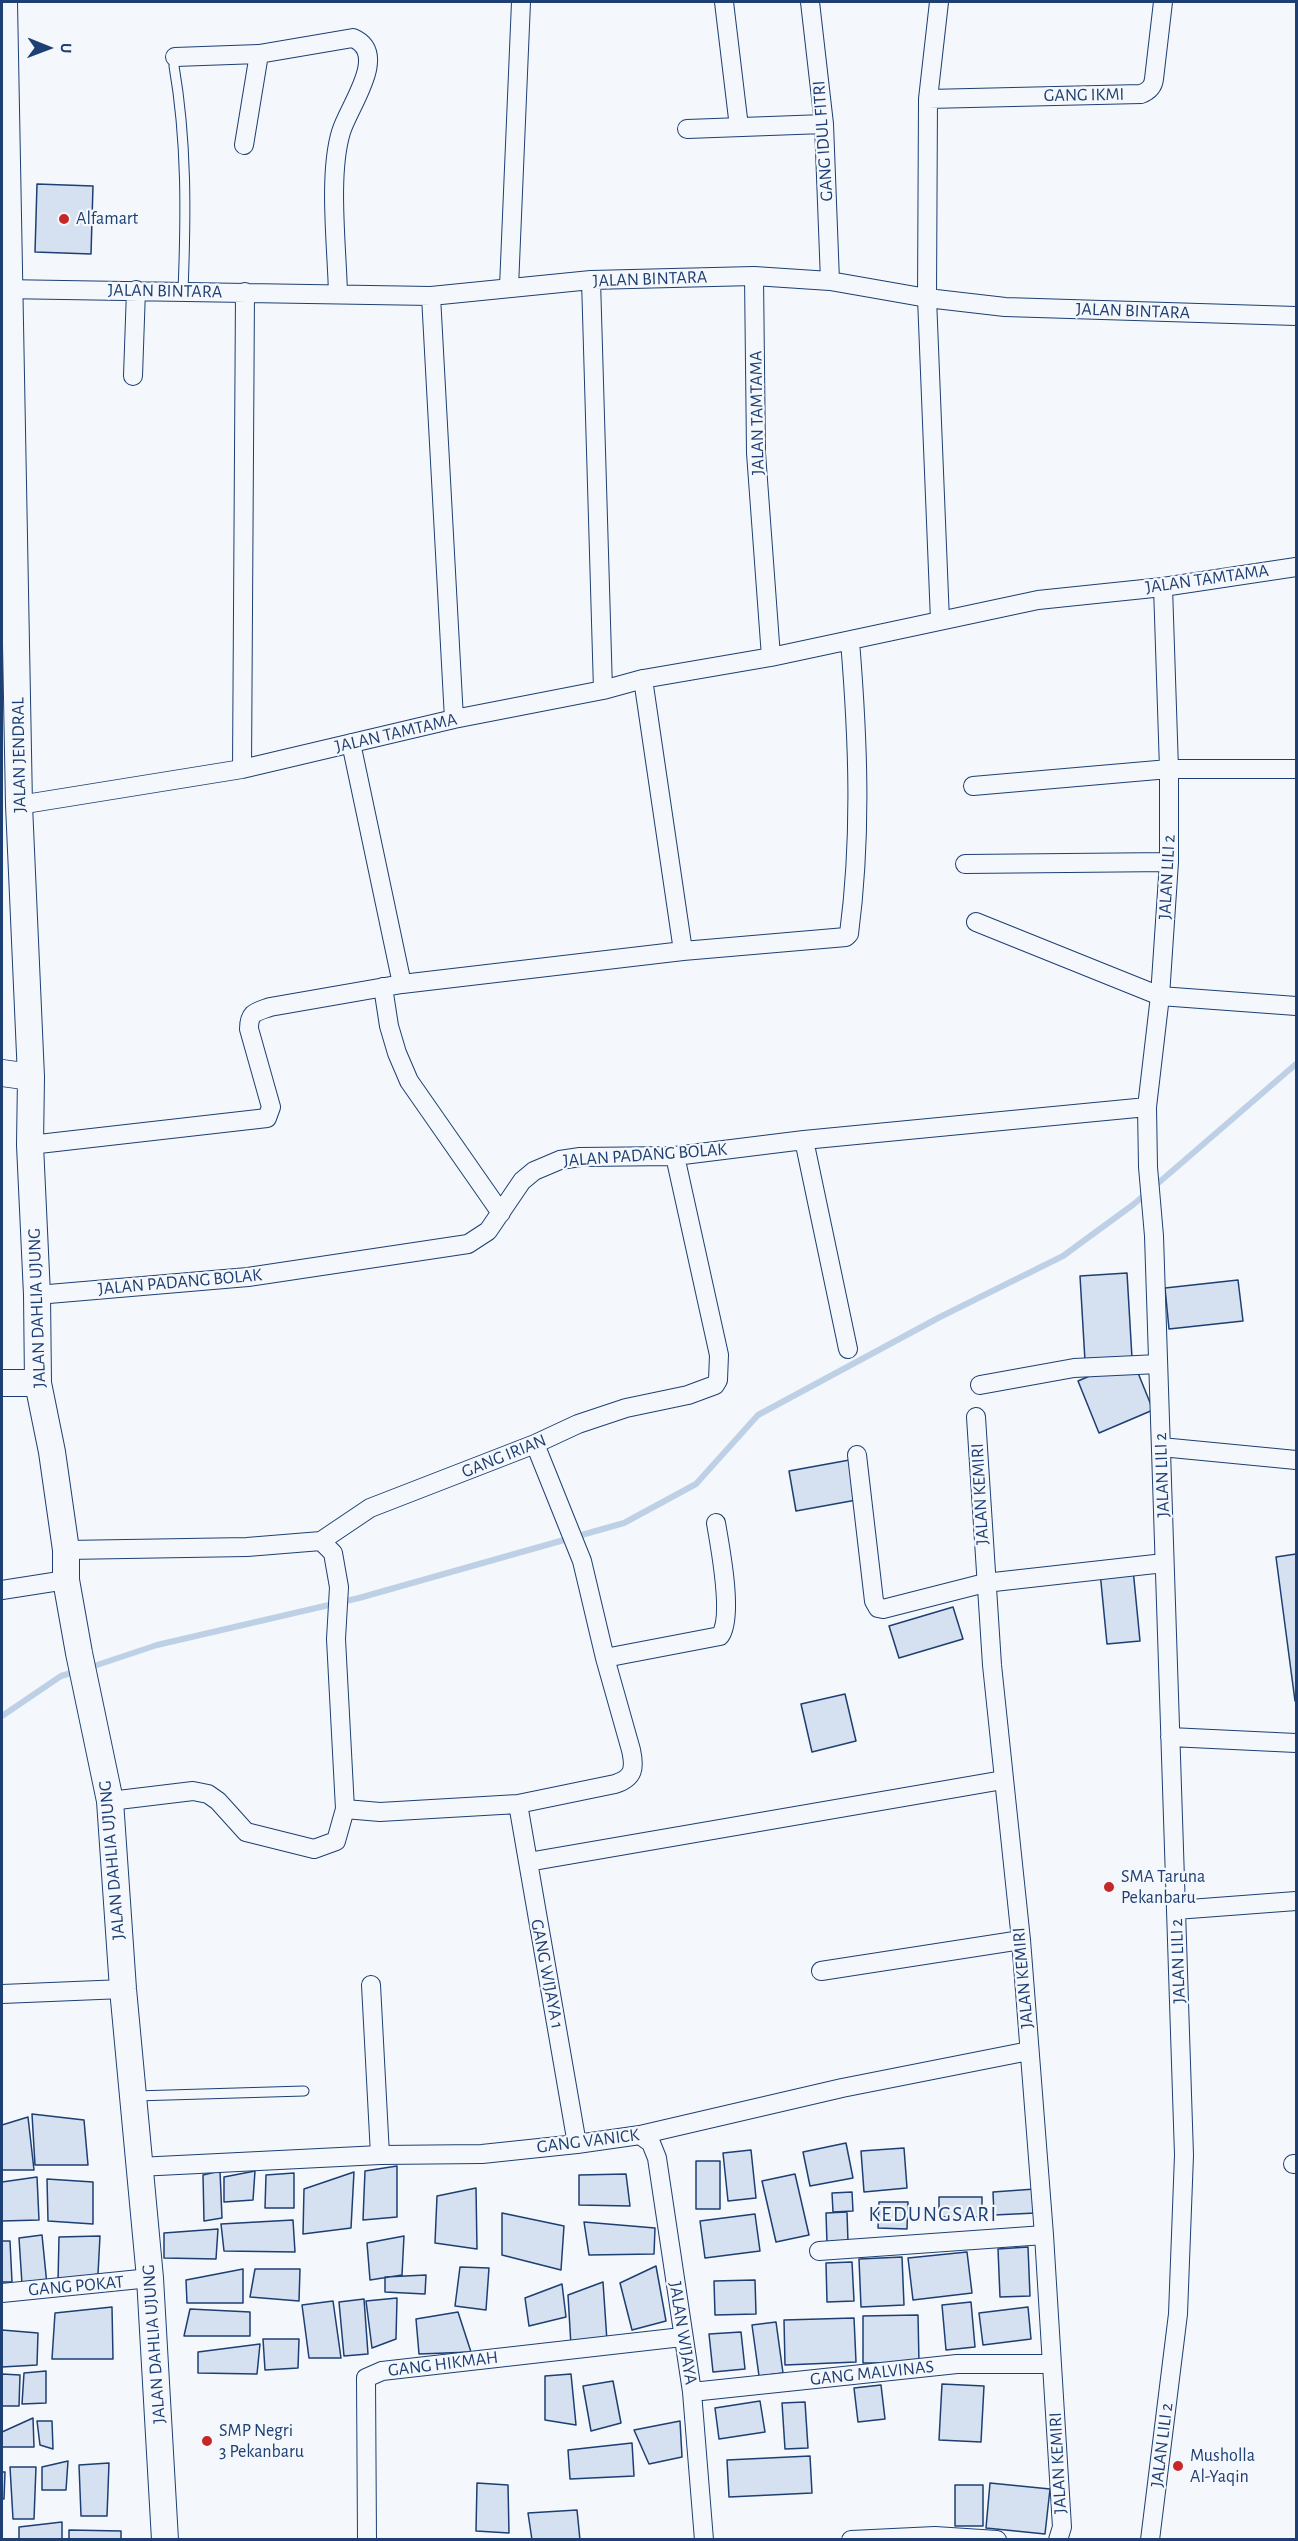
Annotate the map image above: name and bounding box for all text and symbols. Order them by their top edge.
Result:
north arrow [18,18,78,78]
text: U [58,43,74,54]
street label: GANG IDUL FITRI [808,80,838,202]
street label: GANG IKMI [1043,83,1125,107]
place label: Alfamart [76,208,138,230]
marker: Alfamart [57,212,71,226]
street label: JALAN BINTARA [593,266,707,292]
street label: JALAN BINTARA [108,279,222,303]
street label: JALAN BINTARA [1076,298,1190,324]
street label: JALAN TAMTAMA [745,351,769,475]
street label: JALAN TAMTAMA [1144,560,1270,598]
street label: JALAN JENDRAL [7,697,31,813]
street label: JALAN TAMTAMA [333,708,459,758]
street label: JALAN LILI 2 [1154,834,1180,920]
street label: JALAN PADANG BOLAK [562,1138,728,1172]
street label: JALAN DAHLIA UJUNG [23,1228,51,1388]
street label: JALAN PADANG BOLAK [97,1264,263,1300]
street label: GANG IRIAN [459,1429,549,1483]
street label: JALAN LILI 2 [1150,1432,1174,1518]
street label: JALAN KEMIRI [967,1443,993,1545]
street label: JALAN DAHLIA UJUNG [94,1779,130,1941]
place label: SMA Taruna Pekanbaru [1121,1866,1205,1908]
marker: SMA Taruna Pekanbaru [1102,1880,1116,1894]
street label: GANG WIJAYA 1 [526,1917,568,2031]
street label: JALAN LILI 2 [1166,1918,1190,2004]
street label: JALAN KEMIRI [1008,1927,1038,2029]
street label: GANG VANICK [535,2124,641,2158]
district label: KEDUNGSARI [868,2202,998,2228]
street label: JALAN DAHLIA UJUNG [138,2264,170,2424]
street label: GANG POKAT [27,2271,125,2301]
street label: JALAN WIJAYA [664,2280,702,2386]
street label: GANG HIKMAH [387,2347,499,2381]
street label: GANG MALVINAS [809,2356,935,2390]
street label: JALAN LILI 2 [1146,2402,1178,2488]
street label: JALAN KEMIRI [1045,2412,1071,2514]
place label: SMP Negri 3 Pekanbaru [219,2420,304,2462]
marker: SMP Negri 3 Pekanbaru [200,2434,214,2448]
place label: Musholla Al-Yaqin [1190,2445,1255,2488]
marker: Musholla Al-Yaqin [1171,2459,1185,2473]

